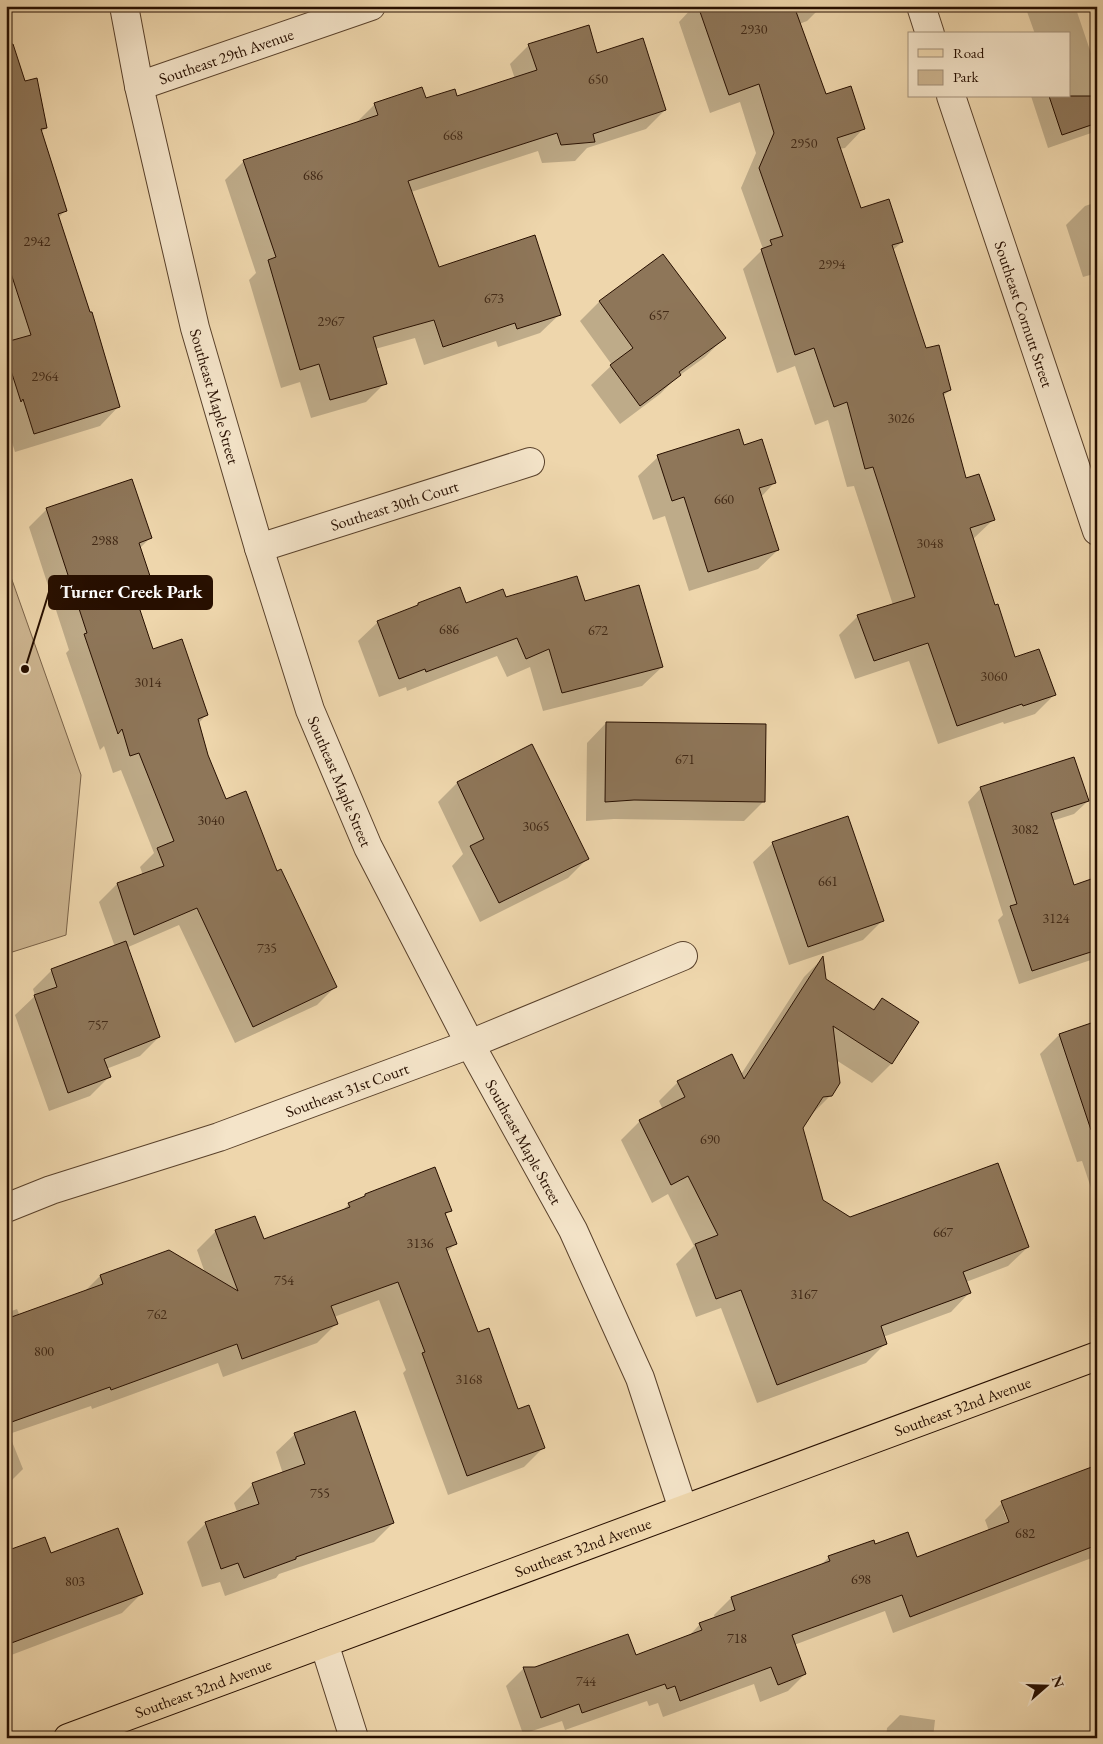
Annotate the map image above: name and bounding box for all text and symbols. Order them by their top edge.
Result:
house number: 2930 [741,20,768,38]
street label: Southeast 29th Avenue [156,24,296,89]
legend [908,32,1070,98]
text: Road [953,43,985,62]
text: Park [953,67,980,86]
house number: 650 [588,70,608,88]
house number: 668 [443,126,463,144]
house number: 2950 [791,134,818,152]
house number: 686 [303,166,323,184]
house number: 2942 [24,232,51,250]
street label: Southeast Cornutt Street [989,238,1058,390]
house number: 2994 [819,255,846,273]
house number: 673 [484,289,504,307]
house number: 657 [649,306,669,324]
house number: 2967 [318,312,345,330]
street label: Southeast Maple Street [185,326,244,467]
house number: 2964 [32,367,59,385]
house number: 3026 [888,409,915,427]
street label: Southeast 30th Court [328,475,461,536]
house number: 660 [714,490,734,508]
house number: 2988 [92,531,119,549]
house number: 3048 [917,534,944,552]
callout: Turner Creek Park [49,576,212,609]
text: Turner Creek Park [60,580,204,603]
house number: 686 [439,620,459,638]
house number: 672 [588,621,608,639]
house number: 3060 [981,667,1008,685]
house number: 3014 [135,673,162,691]
street label: Southeast Maple Street [303,713,377,850]
house number: 671 [675,750,695,768]
house number: 3040 [198,811,225,829]
house number: 3065 [523,817,549,835]
house number: 3082 [1012,820,1039,838]
house number: 661 [818,872,838,890]
house number: 3124 [1043,909,1070,927]
house number: 735 [257,939,277,957]
house number: 757 [88,1016,108,1034]
street label: Southeast 31st Court [282,1058,412,1123]
street label: Southeast Maple Street [480,1075,567,1208]
house number: 690 [700,1130,720,1148]
house number: 667 [933,1223,953,1241]
house number: 3136 [407,1234,434,1252]
house number: 754 [274,1271,294,1289]
house number: 3167 [791,1285,818,1303]
house number: 762 [147,1305,167,1323]
house number: 800 [34,1342,54,1360]
house number: 3168 [456,1370,483,1388]
street label: Southeast 32nd Avenue [891,1372,1034,1441]
house number: 755 [310,1484,330,1502]
street label: Southeast 32nd Avenue [512,1512,654,1582]
house number: 682 [1015,1524,1035,1542]
house number: 698 [851,1570,871,1588]
house number: 803 [65,1572,85,1590]
house number: 718 [727,1629,747,1647]
street label: Southeast 32nd Avenue [132,1653,274,1723]
north arrow [1020,1662,1070,1712]
house number: 744 [576,1672,596,1690]
text: N [1048,1673,1069,1691]

